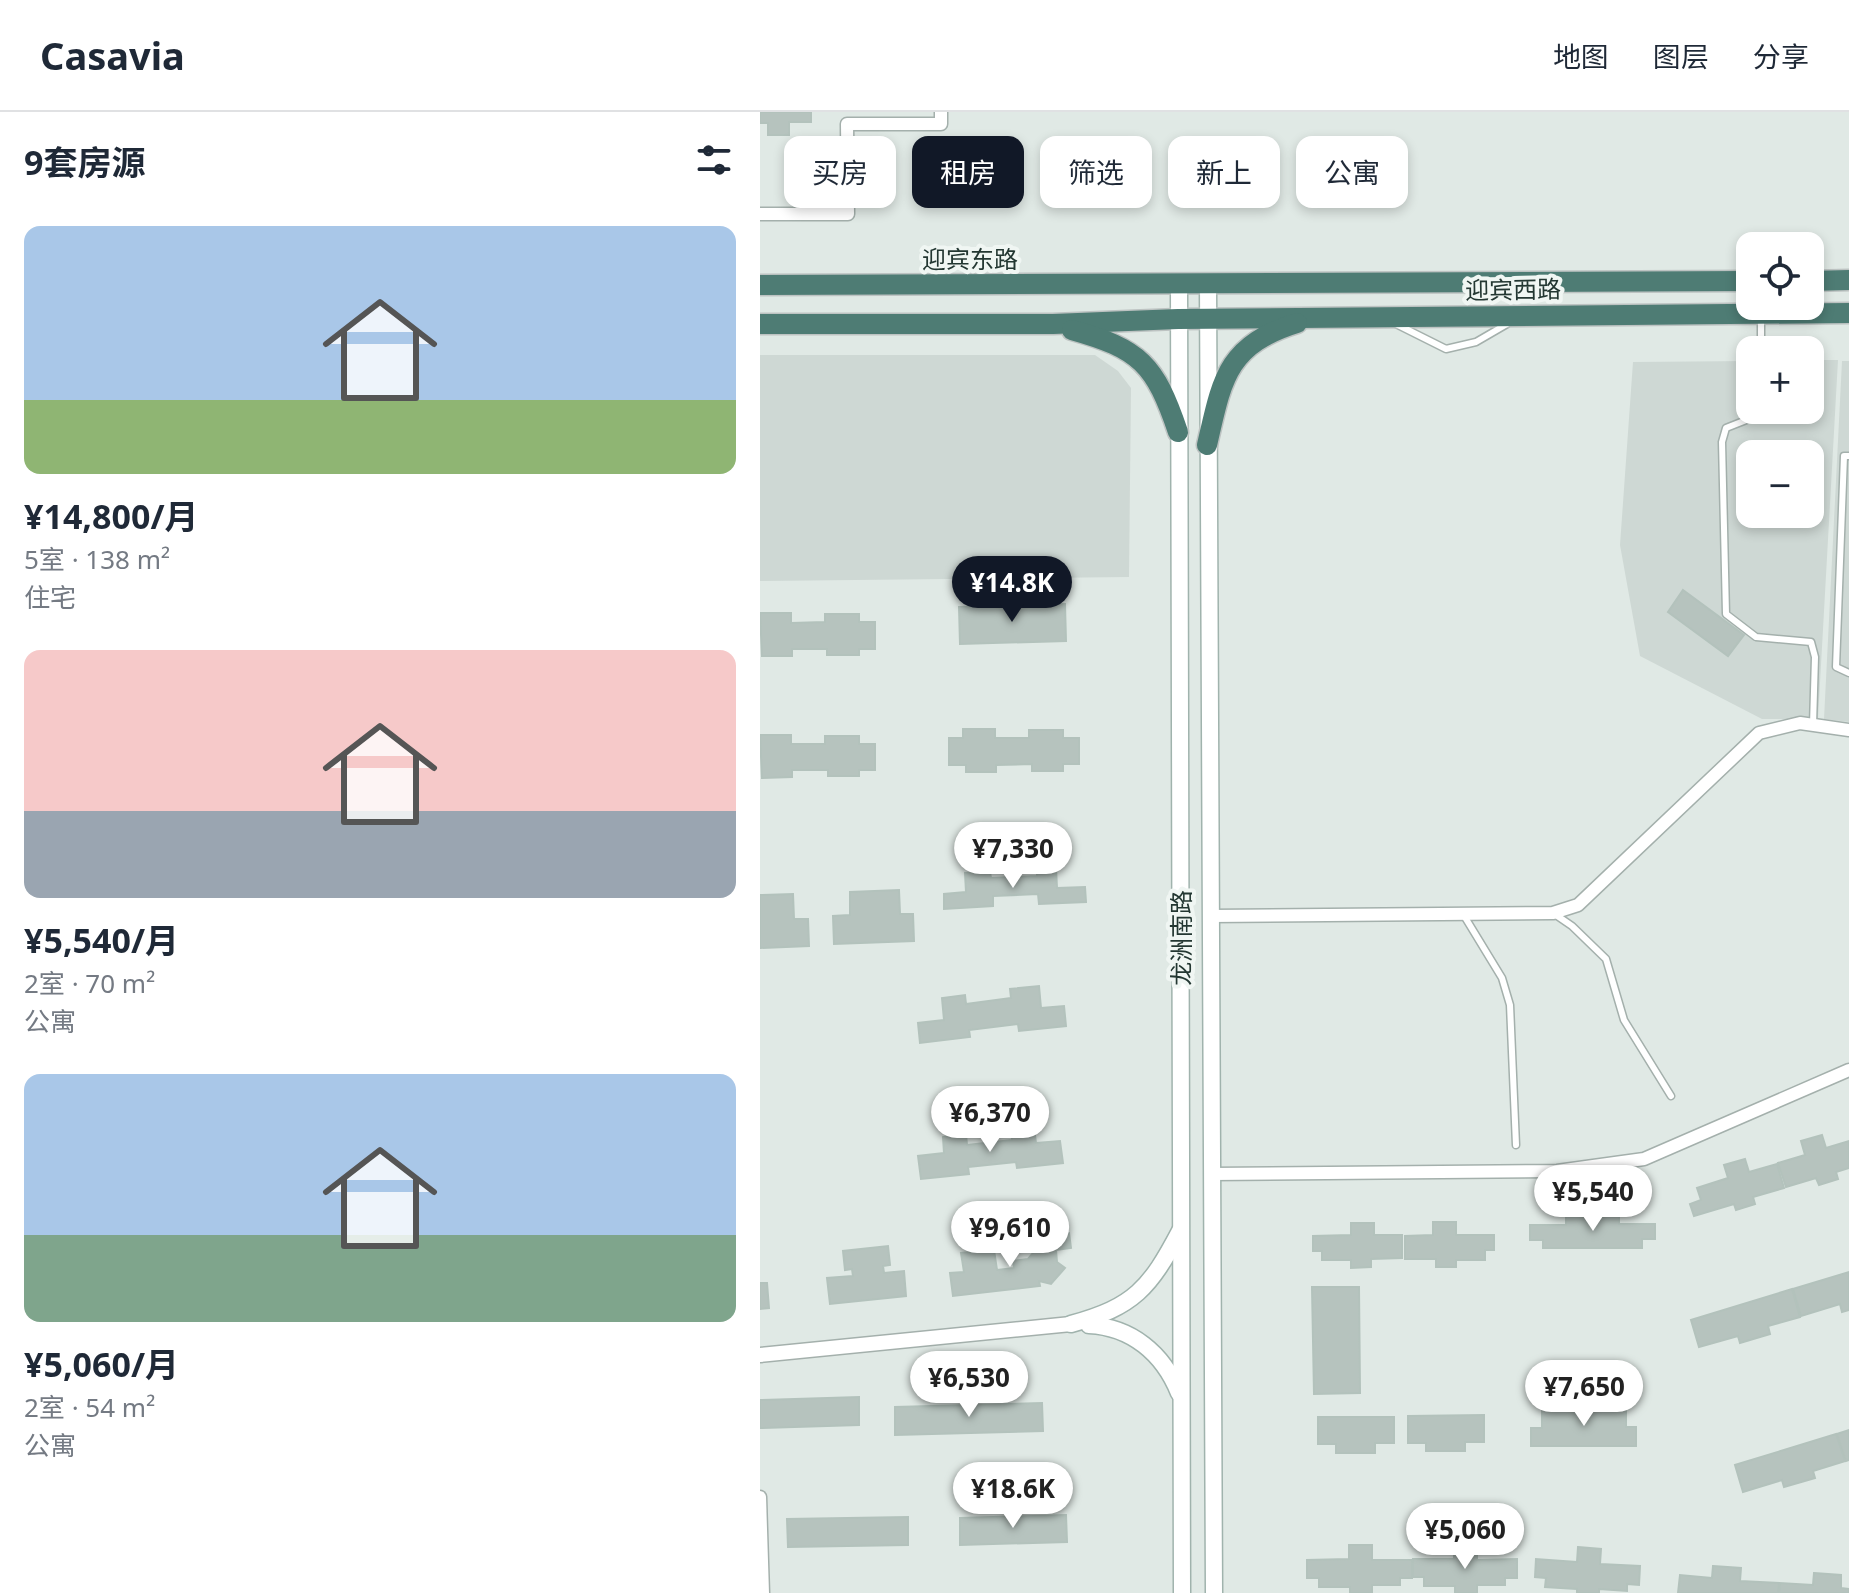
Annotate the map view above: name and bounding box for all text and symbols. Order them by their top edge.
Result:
text: Casavia [40,29,185,81]
text: 地图 [1553,37,1609,75]
text: 图层 [1653,37,1709,75]
text: 分享 [1753,37,1809,75]
chip: 买房 [784,136,896,208]
chip: 租房 [912,136,1024,208]
chip: 筛选 [1040,136,1152,208]
chip: 新上 [1168,136,1280,208]
chip: 公寓 [1296,136,1408,208]
icon: filters [692,138,736,182]
text: 9套房源 [24,139,145,185]
map controls [1736,232,1824,528]
button: locate [1736,232,1824,320]
street label: 迎宾东路 [922,242,1018,275]
street label: 迎宾西路 [1465,272,1561,306]
icon: home [308,278,452,422]
button: + [1736,336,1824,424]
button: − [1736,440,1824,528]
text: ¥14,800/月 [24,493,199,539]
text: 5室 · 138 m² [24,541,170,577]
pin: ¥14.8K [947,556,1077,624]
text: ¥14.8K [970,564,1054,600]
text: 住宅 [24,579,76,615]
icon: home [308,702,452,846]
pin: ¥7,330 [948,822,1078,890]
text: ¥7,330 [972,830,1054,866]
street label: 龙洲南路 [1164,890,1197,986]
text: ¥5,540/月 [24,917,179,963]
text: 2室 · 70 m² [24,965,155,1001]
text: 公寓 [24,1003,76,1039]
pin: ¥6,370 [925,1086,1055,1154]
text: ¥6,370 [949,1094,1031,1130]
icon: home [308,1126,452,1270]
pin: ¥5,540 [1528,1165,1658,1233]
text: ¥5,540 [1552,1173,1634,1209]
pin: ¥9,610 [945,1201,1075,1269]
text: ¥9,610 [969,1209,1051,1245]
text: ¥5,060/月 [24,1341,179,1387]
pin: ¥6,530 [904,1351,1034,1419]
text: ¥6,530 [928,1359,1010,1395]
pin: ¥7,650 [1519,1360,1649,1428]
text: ¥7,650 [1543,1368,1625,1404]
text: 2室 · 54 m² [24,1389,155,1425]
text: 公寓 [24,1427,76,1463]
pin: ¥18.6K [948,1462,1078,1530]
text: ¥18.6K [971,1470,1055,1506]
pin: ¥5,060 [1400,1503,1530,1571]
text: ¥5,060 [1424,1511,1506,1547]

